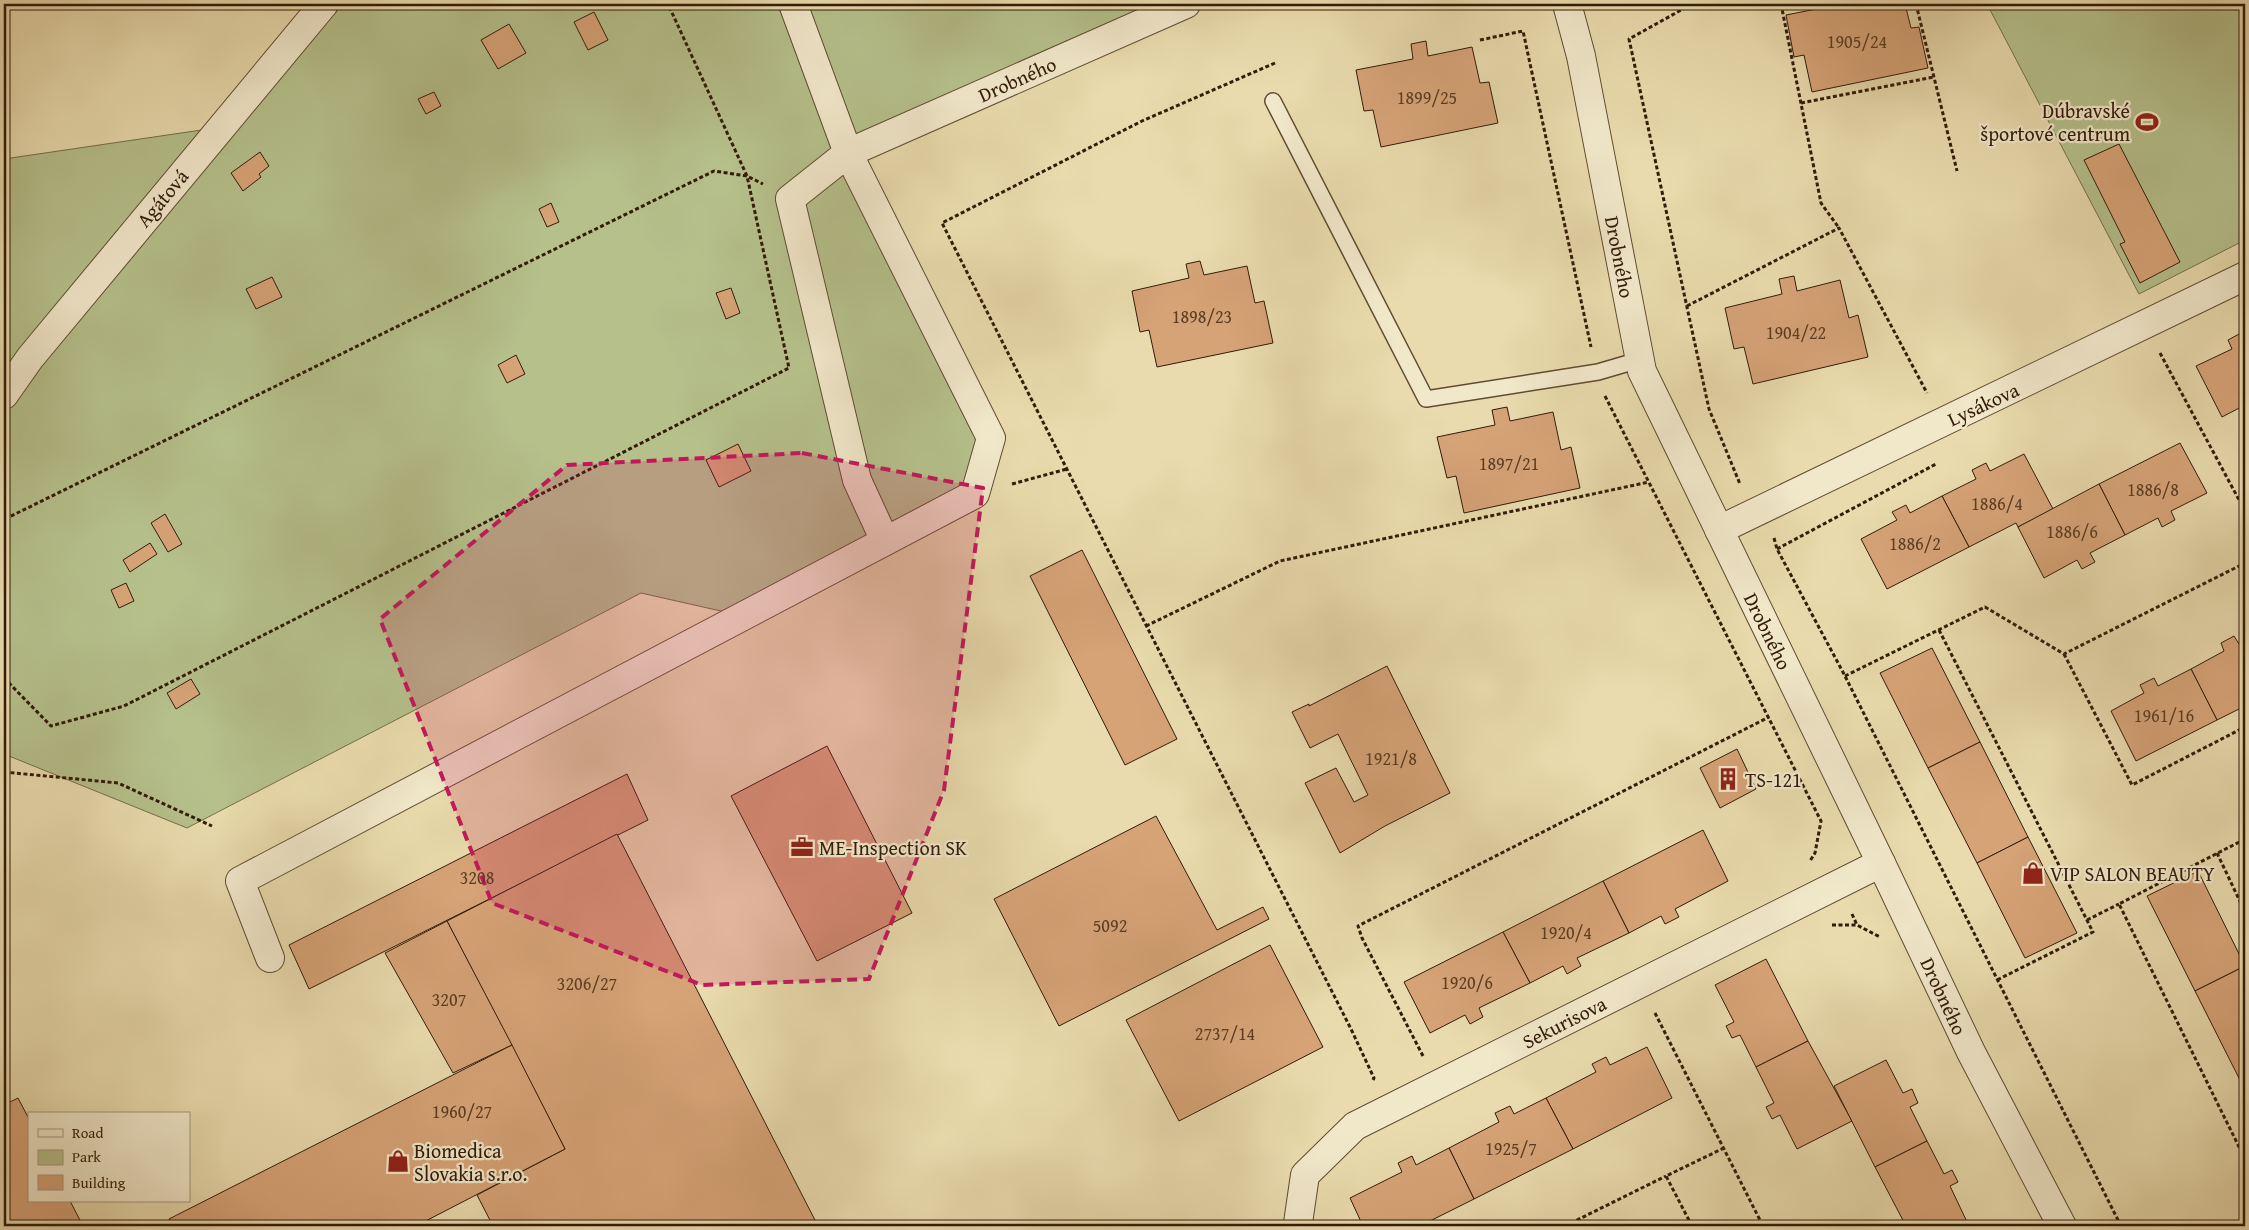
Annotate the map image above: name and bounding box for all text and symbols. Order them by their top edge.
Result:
house number: 1905/24 [1827,28,1887,55]
street label: Drobného [973,49,1061,109]
house number: 1899/25 [1397,84,1457,111]
place label: Dúbravské športové centrum [1980,96,2131,148]
sports icon: Dúbravské športové centrum [2134,109,2160,135]
street label: Agátová [129,162,195,233]
street label: Drobného [1598,214,1642,300]
house number: 1898/23 [1172,303,1232,330]
house number: 1904/22 [1766,319,1826,346]
street label: Lysákova [1943,375,2024,433]
house number: 1897/21 [1479,450,1539,477]
house number: 1886/8 [2127,476,2179,503]
house number: 1886/4 [1971,490,2023,517]
house number: 1886/6 [2046,518,2098,545]
house number: 1886/2 [1889,530,1941,557]
street label: Drobného [1737,587,1799,675]
house number: 1961/16 [2134,702,2194,729]
house number: 1921/8 [1365,745,1417,772]
place label: TS-121 [1745,765,1802,794]
building icon: TS-121 [1715,766,1741,792]
place label: ME-Inspection SK [819,833,967,862]
office icon: ME-Inspection SK [789,834,815,860]
place label: VIP SALON BEAUTY [2050,859,2215,888]
shop icon: VIP SALON BEAUTY [2020,860,2046,886]
house number: 3208 [460,864,494,891]
house number: 5092 [1093,912,1127,939]
house number: 1920/4 [1540,919,1592,946]
street label: Drobného [1913,952,1975,1040]
house number: 1920/6 [1441,969,1493,996]
house number: 3206/27 [557,970,617,997]
house number: 3207 [432,986,466,1013]
street label: Sekurisova [1517,988,1611,1056]
house number: 2737/14 [1195,1020,1255,1047]
house number: 1960/27 [432,1098,492,1125]
legend [28,1112,190,1202]
text: Road [72,1122,103,1143]
house number: 1925/7 [1485,1135,1537,1162]
place label: Biomedica Slovakia s.r.o. [414,1136,527,1188]
text: Park [72,1146,101,1167]
shop icon: Biomedica Slovakia s.r.o. [385,1148,411,1174]
text: Building [72,1172,126,1193]

